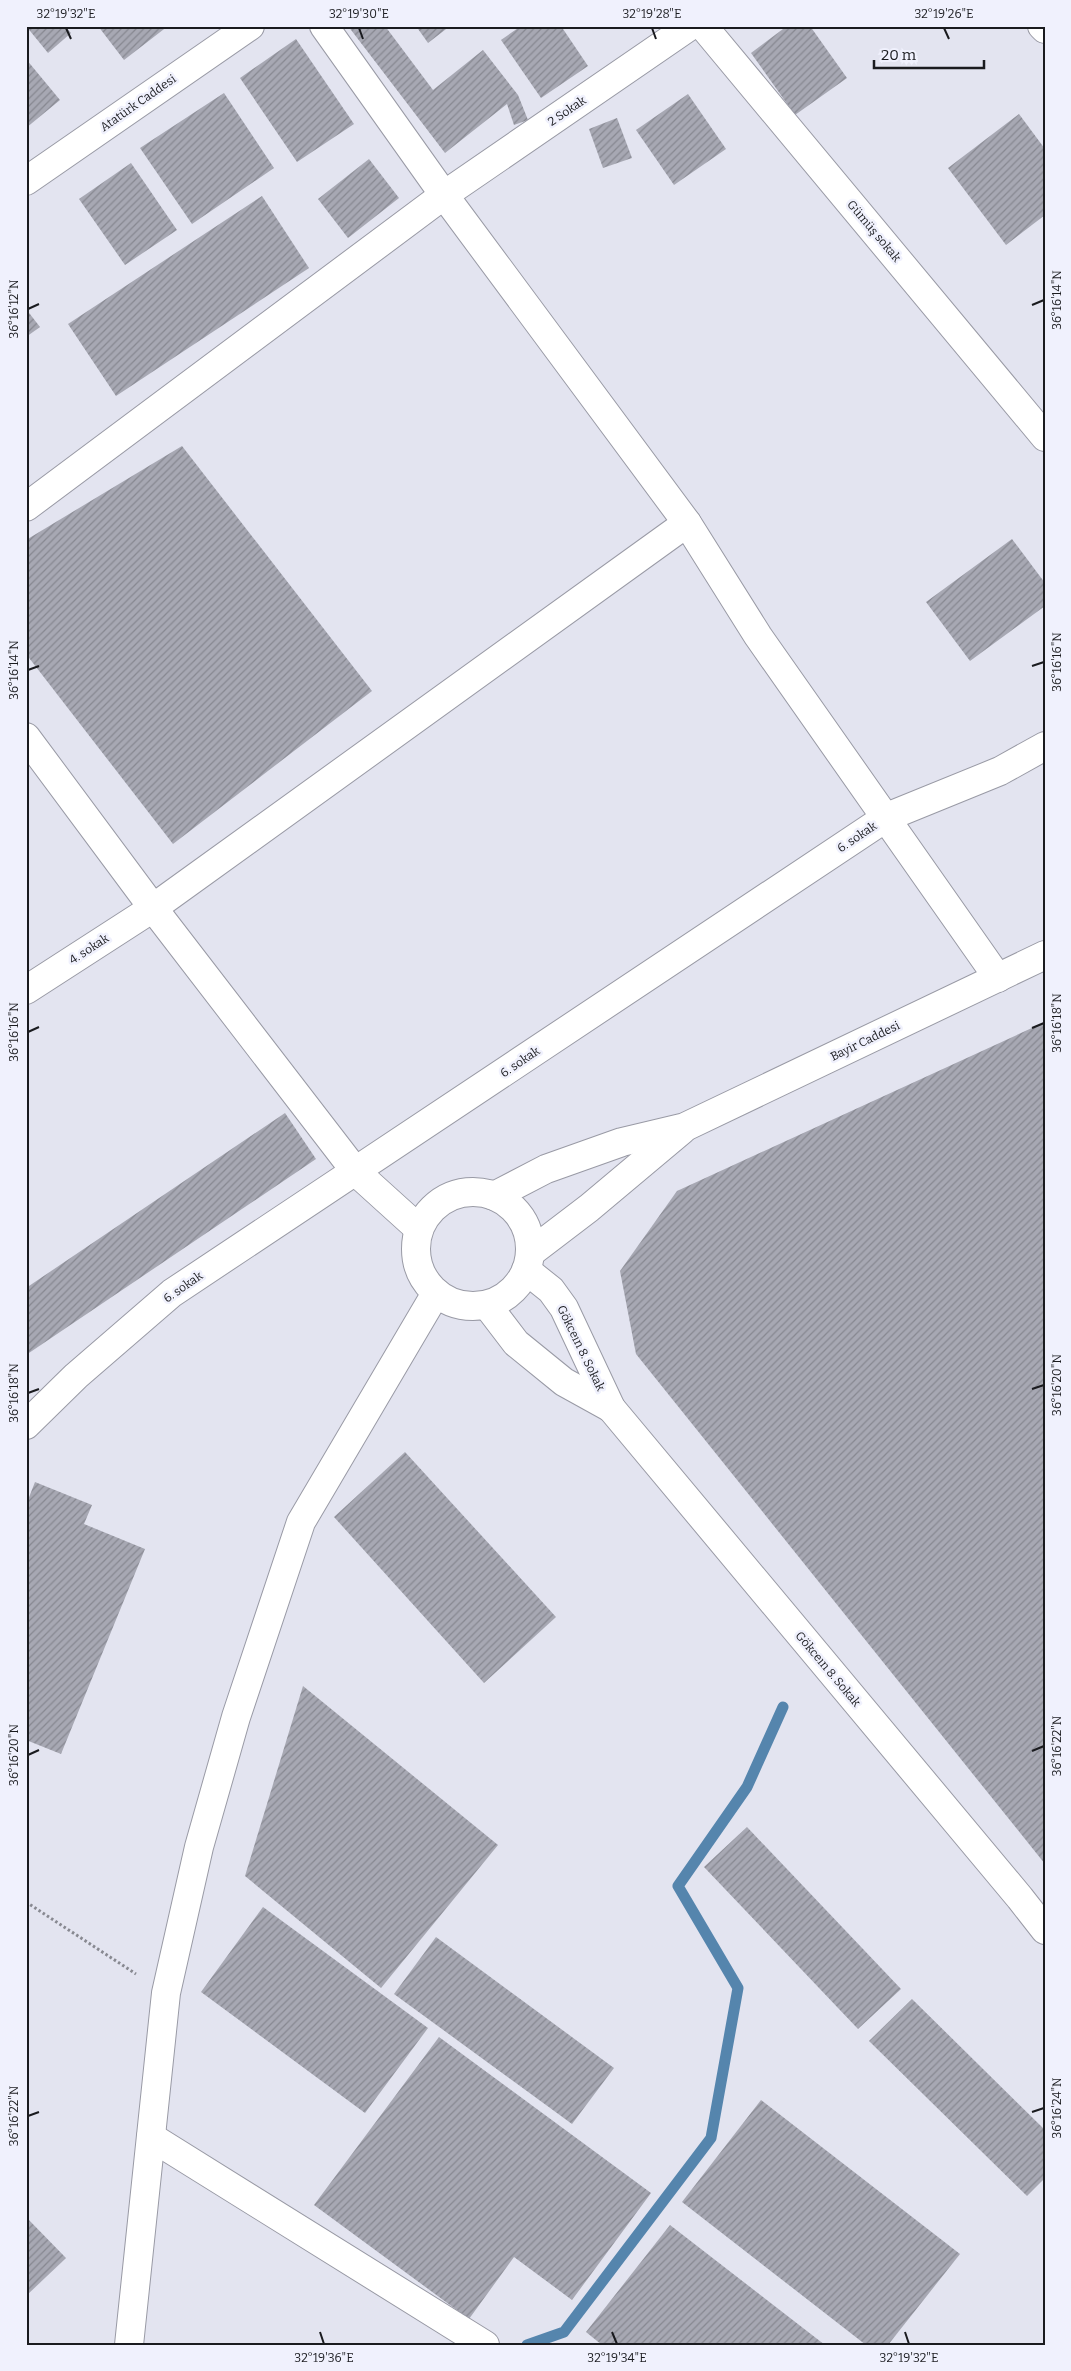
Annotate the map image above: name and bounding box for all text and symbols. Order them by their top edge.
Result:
text: 32°19'32"E [37,7,95,21]
text: 32°19'30"E [329,7,389,21]
text: 32°19'28"E [623,7,681,21]
text: 32°19'26"E [914,7,974,21]
scale bar [874,38,984,70]
text: 20 m [881,46,917,64]
street label: Atatürk Caddesi [97,71,179,134]
street label: 2 Sokak [545,93,589,129]
street label: Gümüş sokak [844,197,904,265]
text: 36°16'14"N [1050,270,1064,330]
text: 36°16'12"N [7,279,21,339]
text: 36°16'16"N [1050,632,1064,692]
text: 36°16'14"N [7,640,21,700]
street label: 6. sokak [835,819,879,855]
street label: 4. sokak [67,931,112,967]
text: 36°16'18"N [1050,993,1064,1053]
text: 36°16'16"N [7,1002,21,1062]
street label: Bayir Caddesi [828,1018,902,1064]
street label: 6. sokak [498,1044,542,1080]
street label: 6. sokak [161,1268,205,1305]
street label: Gökceın 8. Sokak [554,1303,608,1393]
text: 36°16'20"N [1050,1354,1064,1416]
text: 36°16'18"N [7,1363,21,1423]
street label: Gökceın 8. Sokak [793,1629,864,1709]
text: 36°16'22"N [1050,1715,1064,1776]
text: 36°16'20"N [7,1724,21,1786]
text: 36°16'24"N [1050,2077,1064,2139]
text: 36°16'22"N [7,2085,21,2146]
text: 32°19'36"E [294,2351,354,2365]
text: 32°19'34"E [587,2351,647,2365]
text: 32°19'32"E [880,2351,938,2365]

